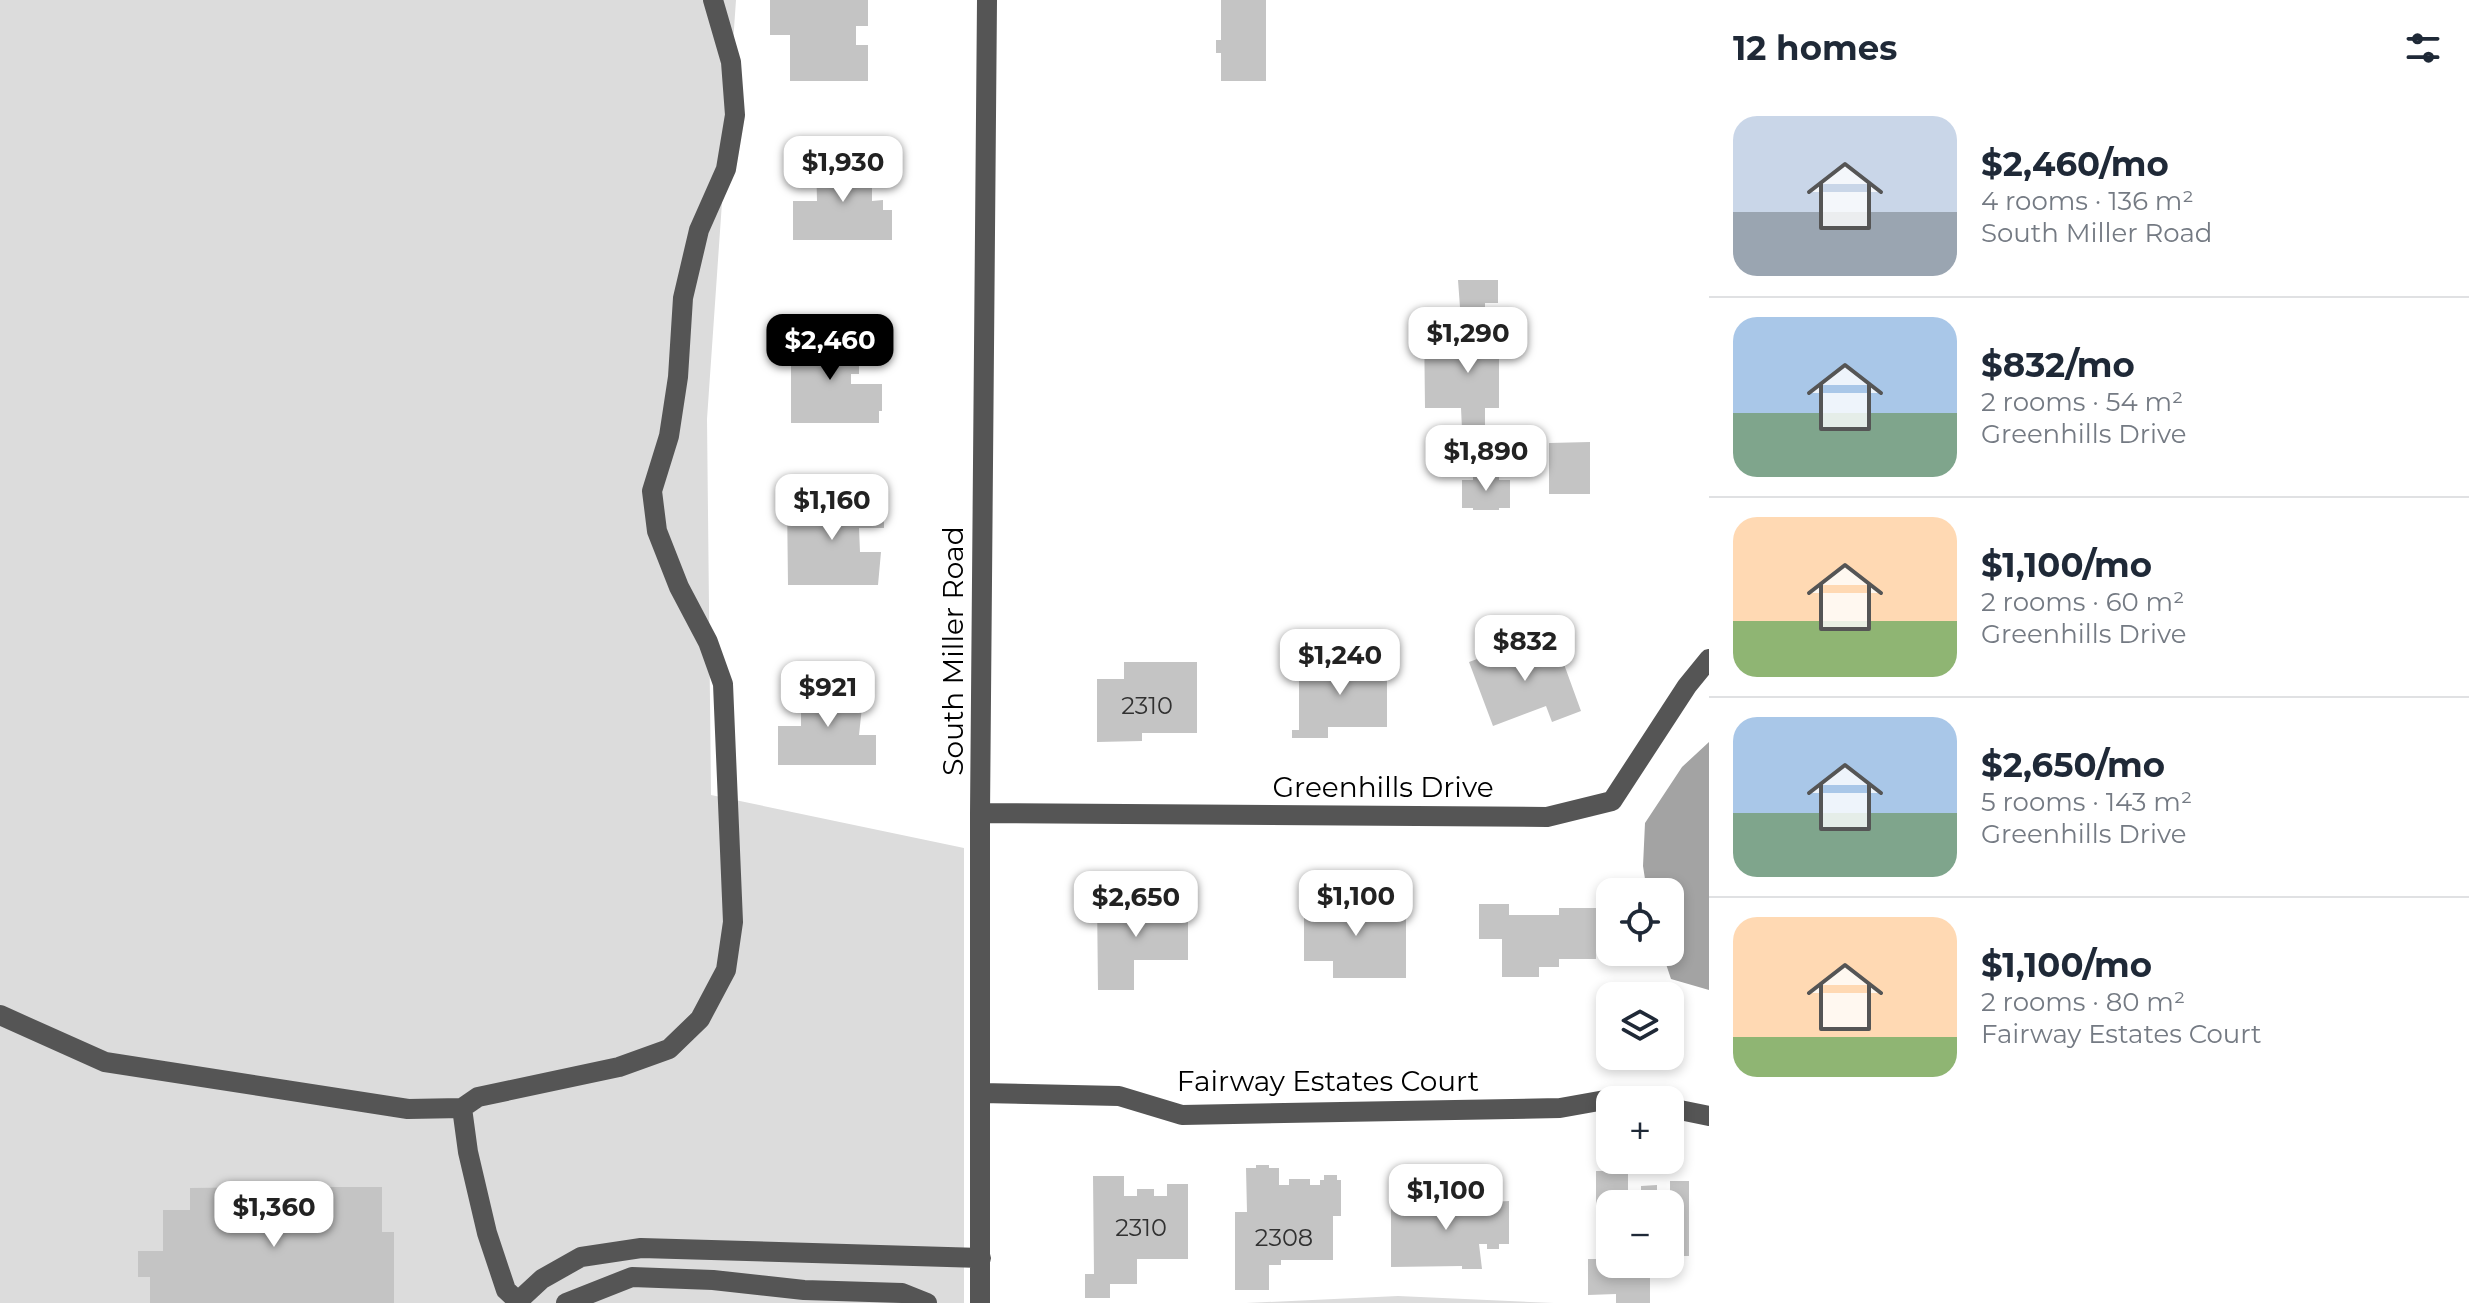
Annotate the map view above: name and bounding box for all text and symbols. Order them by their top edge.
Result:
icon: filters [2401,26,2445,70]
text: 12 homes [1733,27,1897,69]
pin: $1,930 [778,136,908,204]
text: $2,460/mo [1981,143,2169,185]
text: $1,930 [802,146,884,178]
icon: home [1797,148,1893,244]
text: 4 rooms · 136 m² [1981,185,2194,217]
text: South Miller Road [1981,217,2212,249]
pin: $1,290 [1403,307,1533,375]
pin: $2,460 [765,314,895,382]
text: $1,290 [1426,317,1510,349]
text: $2,460 [784,324,876,356]
text: $832/mo [1981,344,2135,386]
icon: home [1797,349,1893,445]
text: 2 rooms · 54 m² [1981,386,2183,418]
text: Greenhills Drive [1981,418,2186,450]
pin: $1,890 [1421,425,1551,493]
text: $1,890 [1444,435,1528,467]
pin: $1,160 [767,474,897,542]
text: $1,160 [793,484,871,516]
street label: South Miller Road [936,526,970,776]
text: $1,100/mo [1981,544,2152,586]
icon: home [1797,549,1893,645]
text: 2 rooms · 60 m² [1981,586,2184,618]
pin: $832 [1478,615,1572,683]
text: Greenhills Drive [1981,618,2186,650]
text: $832 [1493,625,1557,657]
pin: $1,240 [1275,629,1405,697]
text: $1,240 [1298,639,1382,671]
pin: $921 [781,661,875,729]
text: $921 [799,671,857,703]
house number: 2310 [1121,691,1173,720]
text: $2,650/mo [1981,744,2165,786]
icon: home [1797,749,1893,845]
street label: Greenhills Drive [1272,770,1494,804]
text: 5 rooms · 143 m² [1981,786,2192,818]
text: Greenhills Drive [1981,818,2186,850]
pin: $1,100 [1291,870,1421,938]
pin: $2,650 [1071,871,1201,939]
map controls [1596,878,1684,1278]
button: locate [1596,878,1684,966]
text: $1,100 [1317,880,1395,912]
text: $2,650 [1092,881,1180,913]
text: $1,100/mo [1981,944,2152,986]
icon: home [1797,949,1893,1045]
button: layers [1596,982,1684,1070]
text: 2 rooms · 80 m² [1981,986,2185,1018]
text: Fairway Estates Court [1981,1018,2262,1050]
street label: Fairway Estates Court [1177,1064,1479,1098]
button: + [1596,1086,1684,1174]
pin: $1,100 [1381,1164,1511,1232]
text: $1,100 [1407,1174,1485,1206]
pin: $1,360 [209,1181,339,1249]
button: − [1596,1190,1684,1278]
text: $1,360 [232,1191,316,1223]
house number: 2310 [1115,1213,1167,1242]
house number: 2308 [1255,1223,1313,1252]

